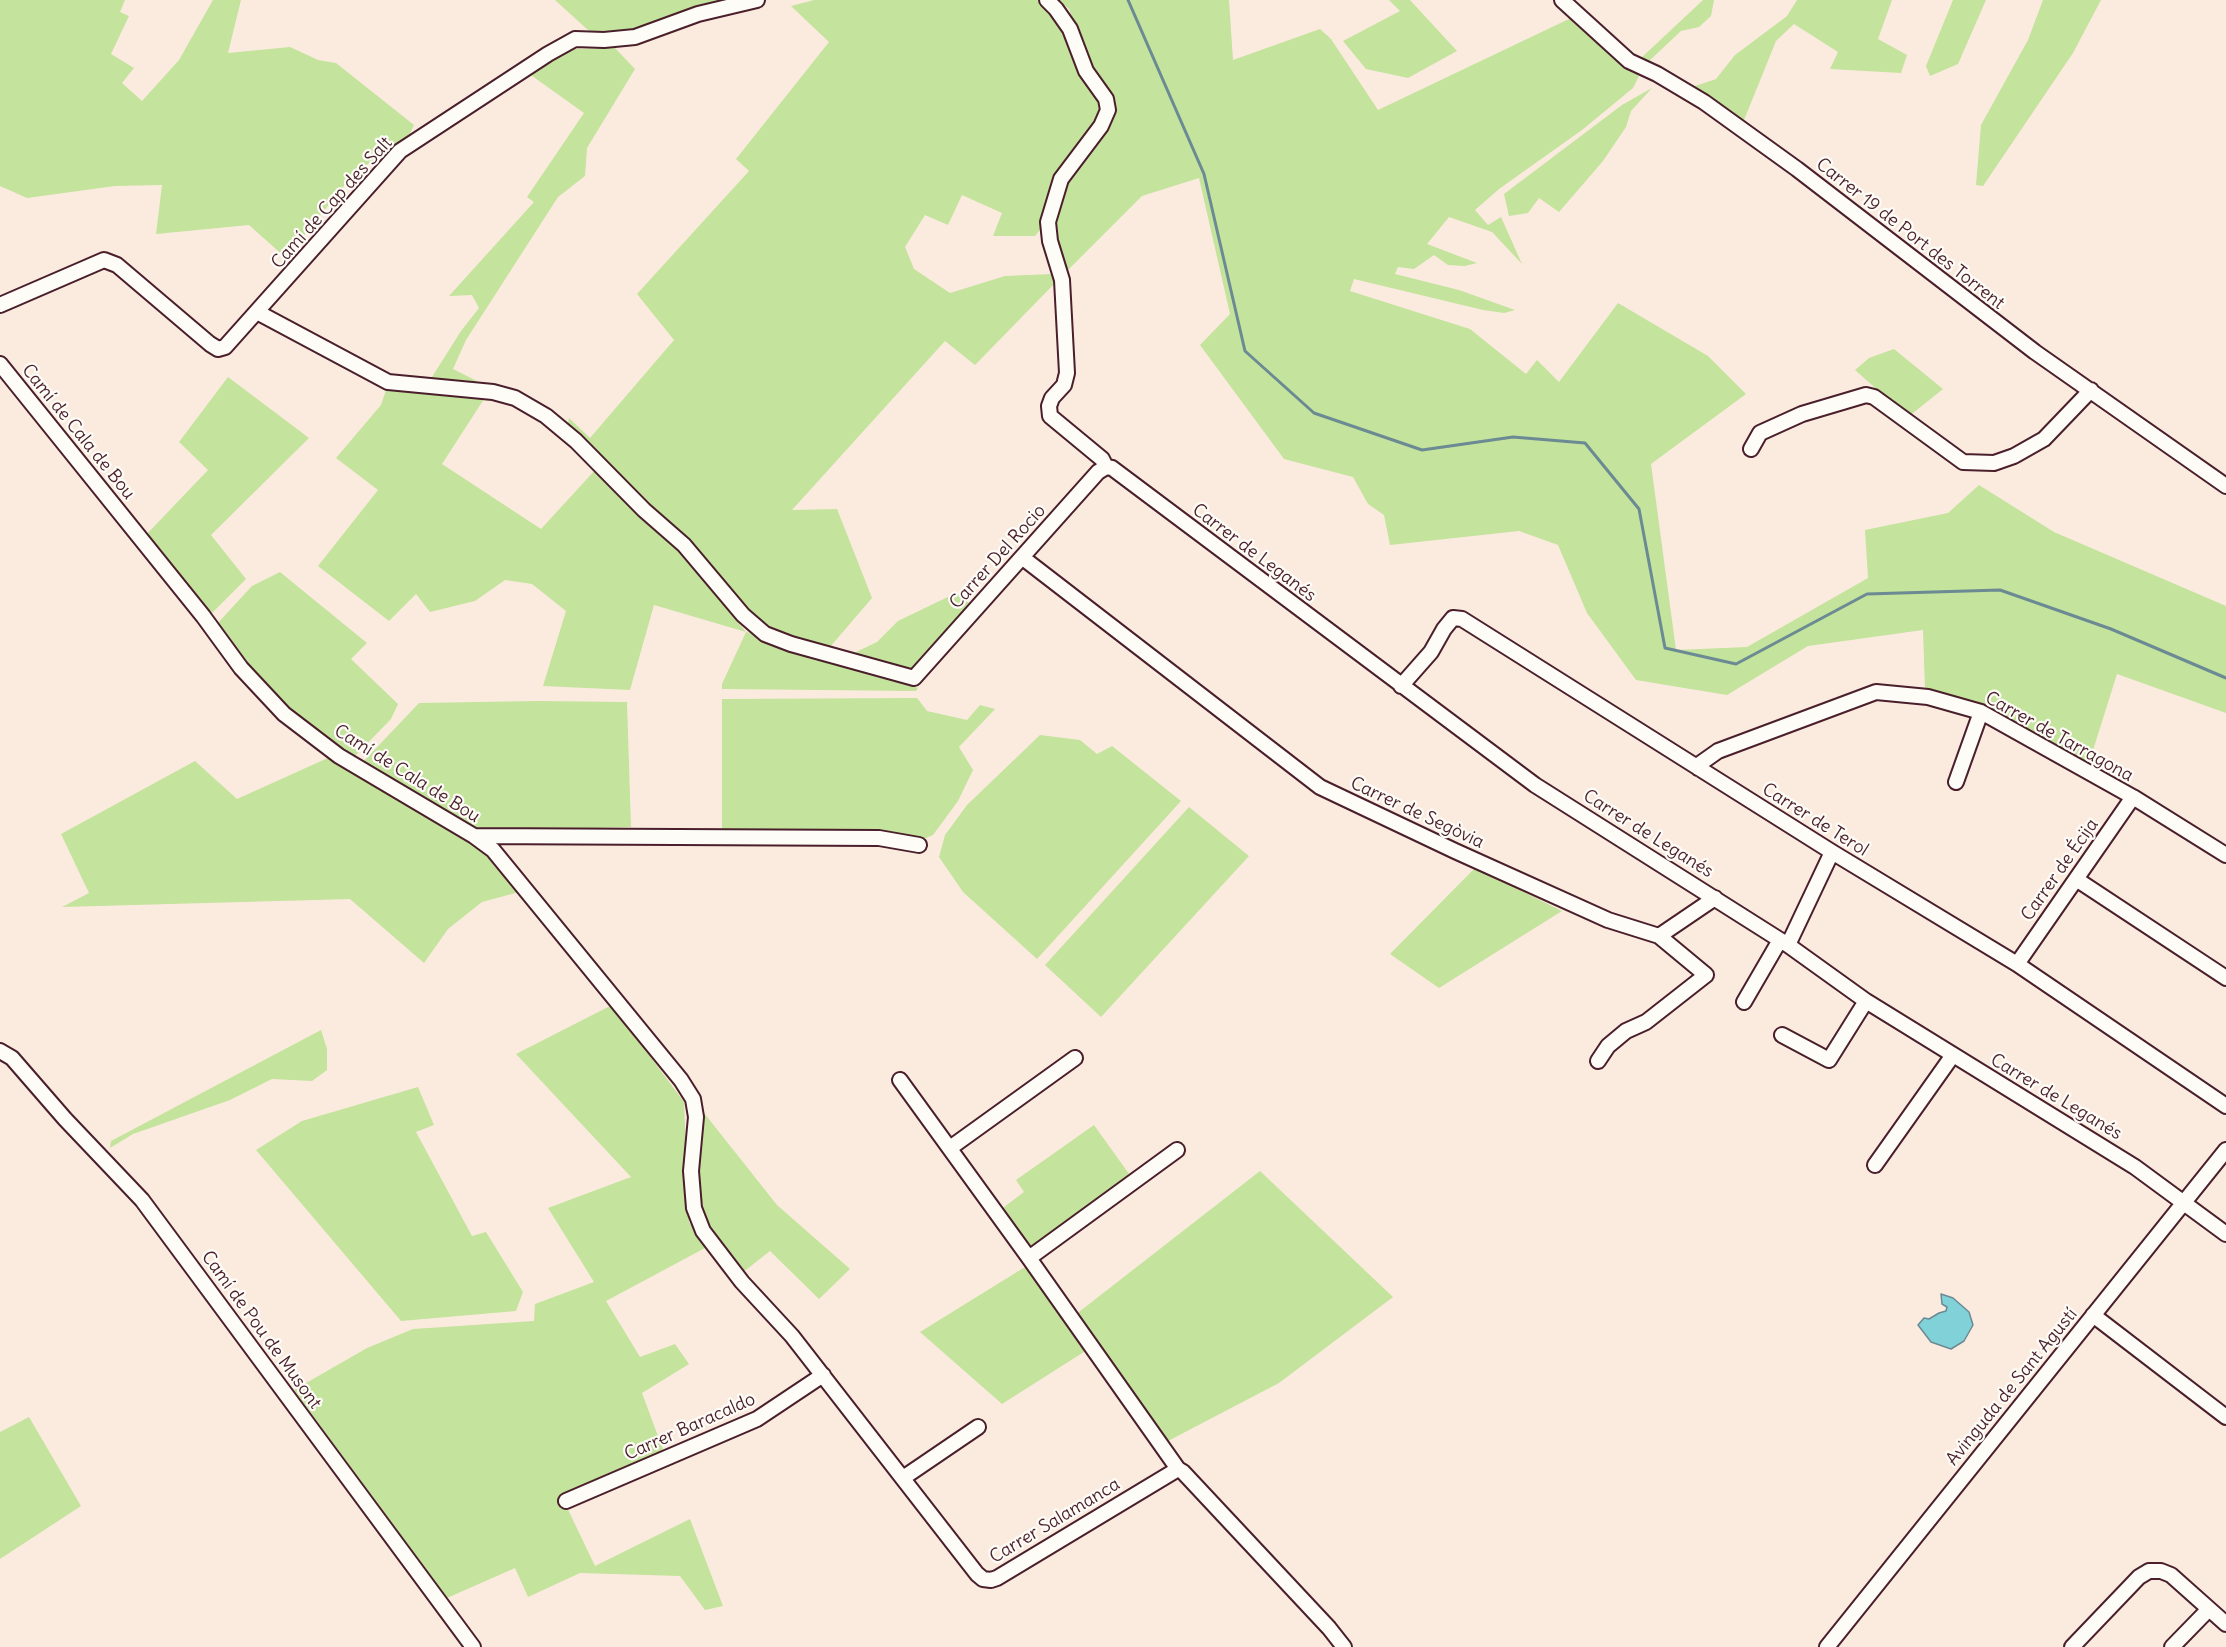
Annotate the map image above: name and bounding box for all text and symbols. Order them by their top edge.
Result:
street label: Camí de Cap des Salt [267,133,397,273]
street label: Carrer 19 de Port des Torrent [1811,154,2009,314]
street label: Camí de Cala de Bou [17,360,139,504]
street label: Carrer de Leganés [1188,499,1320,607]
street label: Carrer Del Rocio [945,500,1051,614]
street label: Carrer de Tarragona [1981,687,2137,787]
street label: Camí de Cala de Bou [330,720,484,828]
street label: Carrer de Segòvia [1347,773,1487,853]
street label: Carrer de Terol [1758,779,1872,861]
street label: Carrer de Leganés [1579,785,1717,883]
street label: Carrer de Écija [2017,815,2103,925]
street label: Carrer de Leganés [1986,1049,2126,1145]
street label: Camí de Pou de Musont [196,1247,326,1413]
street label: Avinguda de Sant Agustí [1942,1304,2082,1470]
street label: Carrer Baracaldo [621,1388,759,1466]
street label: Carrer Salamanca [986,1474,1124,1568]

